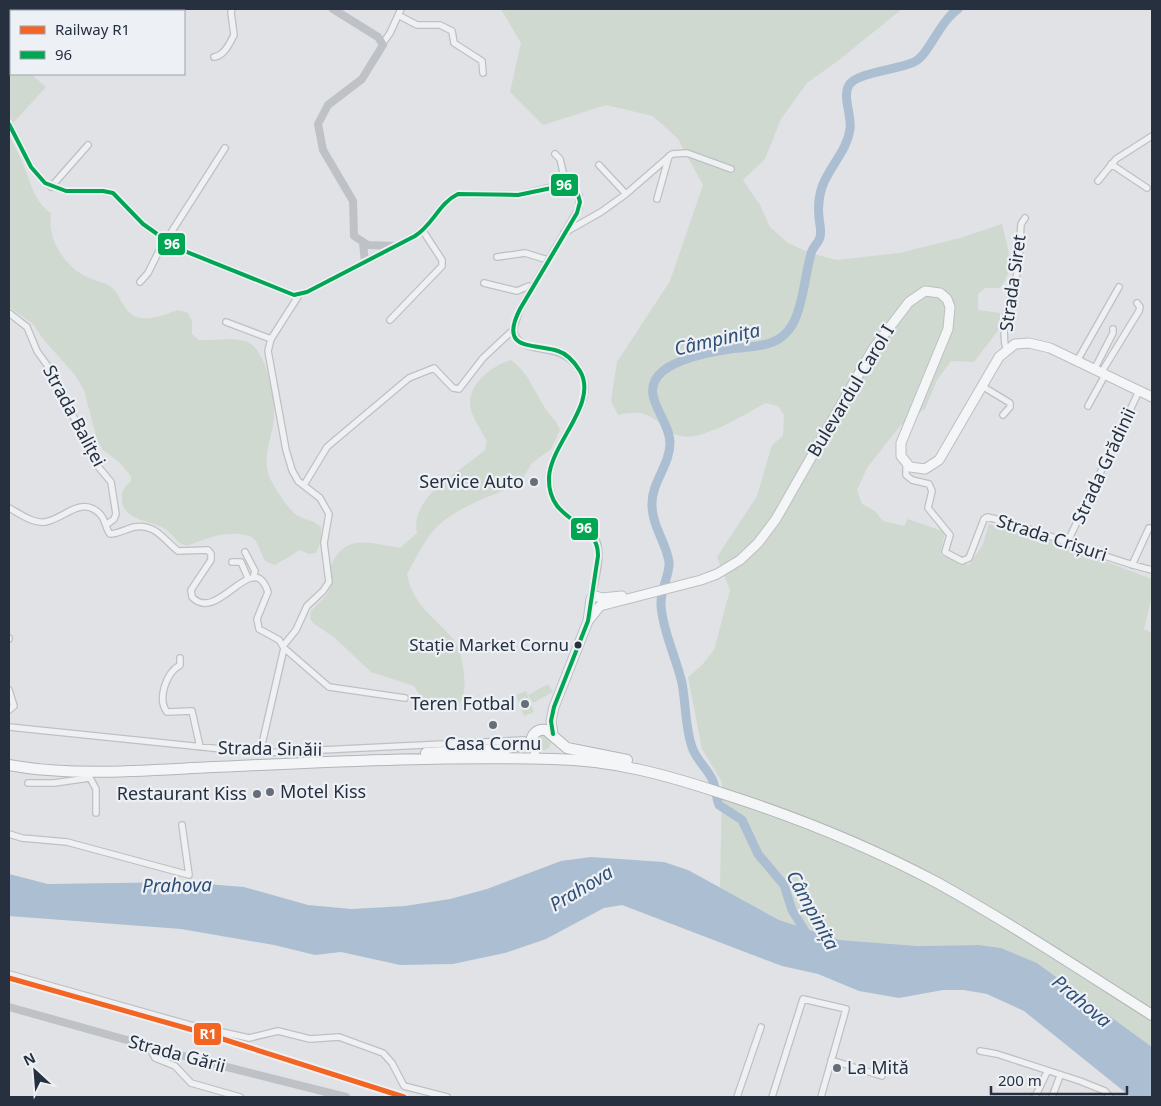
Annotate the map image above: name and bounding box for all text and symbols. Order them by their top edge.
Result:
legend [10,10,185,75]
text: Railway R1 [55,19,130,39]
text: 96 [55,44,72,64]
line badge: 96 [550,173,579,197]
text: 96 [556,175,572,194]
line badge: 96 [157,232,186,256]
street label: Strada Siret [993,232,1031,333]
text: 96 [164,234,180,253]
water label: Câmpinița [671,316,763,362]
street label: Bulevardul Carol I [801,320,899,461]
street label: Strada Baliței [38,361,112,471]
street label: Strada Grădinii [1066,403,1141,528]
place label: Service Auto [419,469,524,493]
marker: Service Auto [528,476,540,488]
street label: Strada Crișuri [994,508,1111,566]
line badge: 96 [570,517,599,541]
text: 96 [576,518,592,537]
place label: Stație Market Cornu [409,633,569,656]
marker: Stație Market Cornu [573,640,583,650]
place label: Teren Fotbal [411,691,515,715]
marker: Teren Fotbal [519,698,531,710]
marker: Casa Cornu [487,719,499,731]
place label: Casa Cornu [445,731,541,755]
street label: Strada Sinăii [218,735,322,761]
place label: Motel Kiss [280,779,366,803]
place label: Restaurant Kiss [117,781,247,805]
marker: Motel Kiss [264,786,276,798]
marker: Restaurant Kiss [251,788,263,800]
water label: Prahova [544,859,618,917]
water label: Câmpinița [780,865,846,955]
water label: Prahova [142,871,212,899]
water label: Prahova [1047,969,1117,1034]
line badge: R1 [193,1022,222,1046]
text: R1 [199,1024,217,1043]
street label: Strada Gării [126,1029,228,1077]
north arrow [10,1046,60,1096]
text: N [20,1048,38,1070]
place label: La Mită [847,1055,909,1079]
marker: La Mită [831,1062,843,1074]
scale bar [991,1064,1127,1096]
text: 200 m [998,1070,1042,1090]

